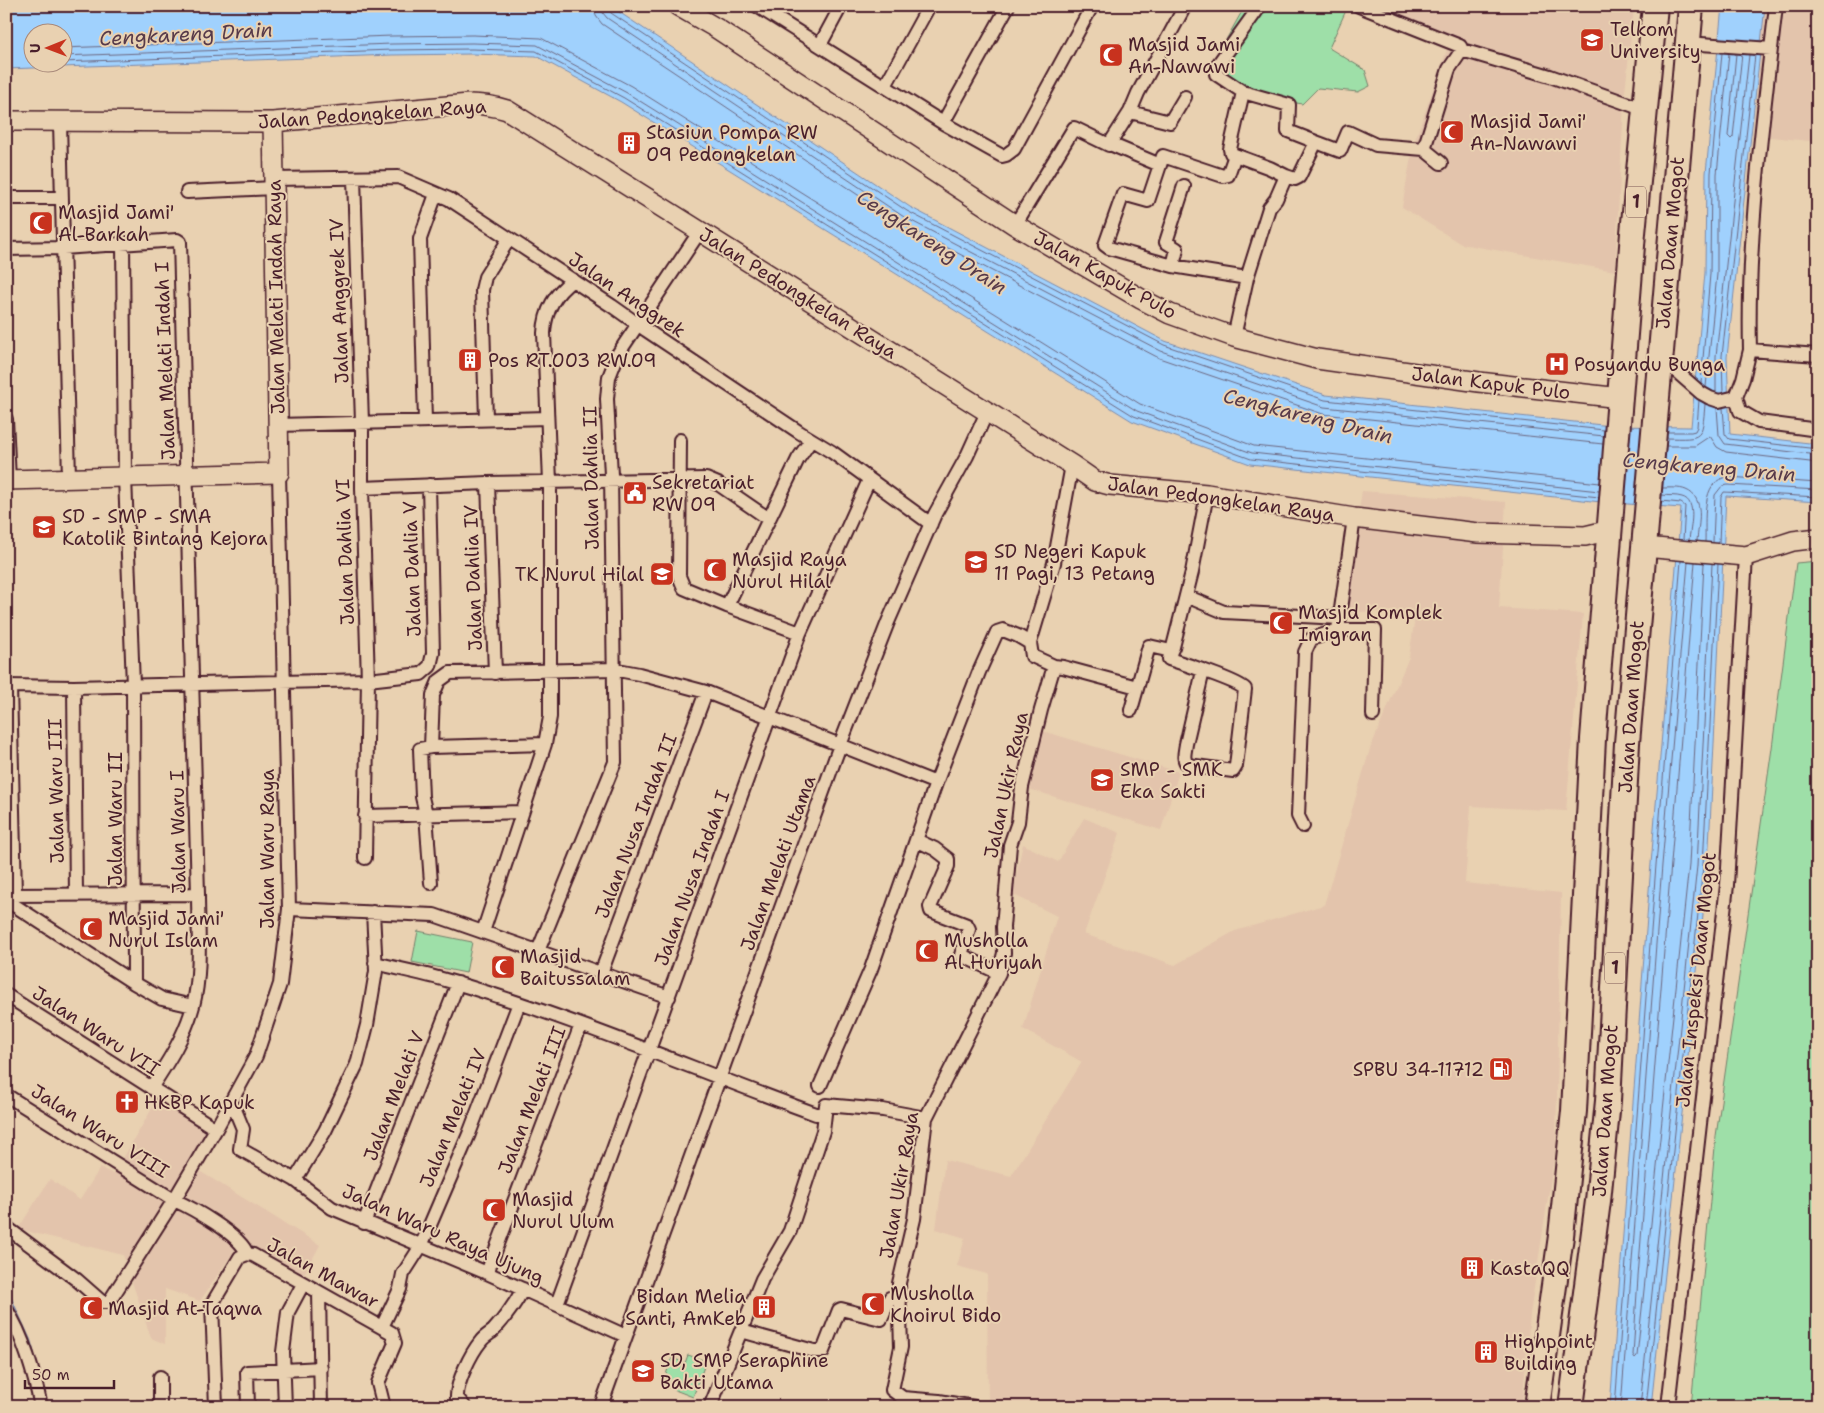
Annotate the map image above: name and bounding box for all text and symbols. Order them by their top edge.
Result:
water label: Cengkareng Drain [99,16,273,52]
place label: Telkom University [1610,17,1701,64]
north arrow [22,22,72,72]
school or university icon: Telkom University [1579,27,1605,53]
place label: Masjid Jami An-Nawawi [1128,32,1240,79]
mosque icon: Masjid Jami An-Nawawi [1098,42,1124,68]
text: U [26,43,44,53]
street label: Jalan Pedongkelan Raya [257,94,487,134]
place label: Masjid Jami' An-Nawawi [1470,109,1587,156]
mosque icon: Masjid Jami' An-Nawawi [1439,119,1465,145]
place label: Stasiun Pompa RW 09 Pedongkelan [646,120,818,167]
building icon: Stasiun Pompa RW 09 Pedongkelan [616,130,642,156]
street label: Jalan Daan Mogot [1650,156,1690,330]
street label: Jalan Melati Indah Raya [261,179,291,415]
water label: Cengkareng Drain [852,184,1012,300]
road number: 1 [1626,186,1646,218]
place label: Masjid Jami' Al-Barkah [58,200,175,247]
mosque icon: Masjid Jami' Al-Barkah [28,210,54,236]
street label: Jalan Anggrek IV [324,218,354,384]
street label: Jalan Pedongkelan Raya [694,222,902,364]
street label: Jalan Kapuk Pulo [1029,225,1181,325]
street label: Jalan Anggrek [564,247,690,343]
street label: Jalan Melati Indah I [149,261,181,461]
building icon: Pos RT.003 RW.09 [457,347,483,373]
place label: Pos RT.003 RW.09 [488,348,657,373]
hospital icon: Posyandu Bunga [1544,351,1570,377]
place label: Posyandu Bunga [1574,352,1725,377]
street label: Jalan Kapuk Pulo [1410,361,1572,405]
water label: Cengkareng Drain [1221,382,1395,450]
street label: Jalan Dahlia II [577,406,605,550]
water label: Cengkareng Drain [1621,446,1797,488]
place label: Sekretariat RW 09 [652,470,755,517]
street label: Jalan Pedongkelan Raya [1106,471,1336,527]
street label: Jalan Dahlia VI [330,478,360,626]
public building icon: Sekretariat RW 09 [622,480,648,506]
street label: Jalan Dahlia V [397,500,427,637]
place label: SD - SMP - SMA Katolik Bintang Kejora [62,504,268,551]
street label: Jalan Dahlia IV [458,504,488,651]
school or university icon: SD - SMP - SMA Katolik Bintang Kejora [31,514,57,540]
place label: SD Negeri Kapuk 11 Pagi, 13 Petang [994,539,1155,586]
place label: Masjid Raya Nurul Hilal [732,547,847,594]
school or university icon: SD Negeri Kapuk 11 Pagi, 13 Petang [963,549,989,575]
mosque icon: Masjid Raya Nurul Hilal [702,557,728,583]
school or university icon: TK Nurul Hilal [649,561,675,587]
place label: TK Nurul Hilal [515,562,644,587]
place label: Masjid Komplek Imigran [1298,600,1443,647]
mosque icon: Masjid Komplek Imigran [1268,610,1294,636]
street label: Jalan Daan Mogot [1612,620,1650,794]
street label: Jalan Ukir Raya [978,709,1034,860]
street label: Jalan Waru III [42,718,70,864]
street label: Jalan Nusa Indah II [589,730,683,922]
street label: Jalan Waru II [103,752,128,886]
place label: SMP - SMK Eka Sakti [1120,757,1223,804]
school or university icon: SMP - SMK Eka Sakti [1089,767,1115,793]
street label: Jalan Waru Raya [255,769,280,929]
street label: Jalan Waru I [164,770,192,894]
street label: Jalan Melati Utama [735,772,821,954]
street label: Jalan Nusa Indah I [649,787,735,969]
street label: Jalan Inspeksi Daan Mogot [1670,851,1722,1109]
place label: Masjid Jami' Nurul Islam [108,906,225,953]
mosque icon: Masjid Jami' Nurul Islam [78,916,104,942]
place label: Musholla Al Huriyah [944,928,1043,975]
mosque icon: Musholla Al Huriyah [914,938,940,964]
place label: Masjid Baitussalam [520,944,630,991]
road number: 1 [1605,952,1625,984]
mosque icon: Masjid Baitussalam [490,954,516,980]
street label: Jalan Waru VII [27,980,165,1082]
street label: Jalan Melati III [492,1023,572,1177]
street label: Jalan Daan Mogot [1586,1024,1624,1198]
street label: Jalan Melati V [358,1027,430,1164]
street label: Jalan Melati IV [414,1045,492,1191]
fuel station icon: SPBU 34-11712 [1488,1056,1514,1082]
place label: SPBU 34-11712 [1353,1057,1484,1082]
street label: Jalan Waru VIII [26,1078,174,1184]
church icon: HKBP Kapuk [114,1089,140,1115]
place label: HKBP Kapuk [144,1090,255,1115]
street label: Jalan Ukir Raya [874,1109,924,1261]
street label: Jalan Waru Raya Ujung [338,1178,548,1290]
place label: Masjid Nurul Ulum [512,1187,614,1234]
mosque icon: Masjid Nurul Ulum [481,1197,507,1223]
street label: Jalan Mawar [262,1232,384,1314]
building icon: KastaQQ [1459,1255,1485,1281]
place label: KastaQQ [1490,1256,1570,1281]
place label: Musholla Khoirul Bido [890,1281,1001,1328]
place label: Bidan Melia Santi, AmKeb [625,1284,746,1331]
mosque icon: Musholla Khoirul Bido [860,1291,886,1317]
building icon: Bidan Melia Santi, AmKeb [751,1294,777,1320]
mosque icon: Masjid At-Taqwa [78,1295,104,1321]
place label: Masjid At-Taqwa [108,1296,262,1321]
place label: Highpoint Building [1504,1329,1593,1376]
building icon: Highpoint Building [1473,1339,1499,1365]
place label: SD, SMP Seraphine Bakti Utama [660,1348,829,1395]
scale bar [25,1358,114,1390]
school or university icon: SD, SMP Seraphine Bakti Utama [630,1358,656,1384]
text: 50 m [32,1365,70,1385]

